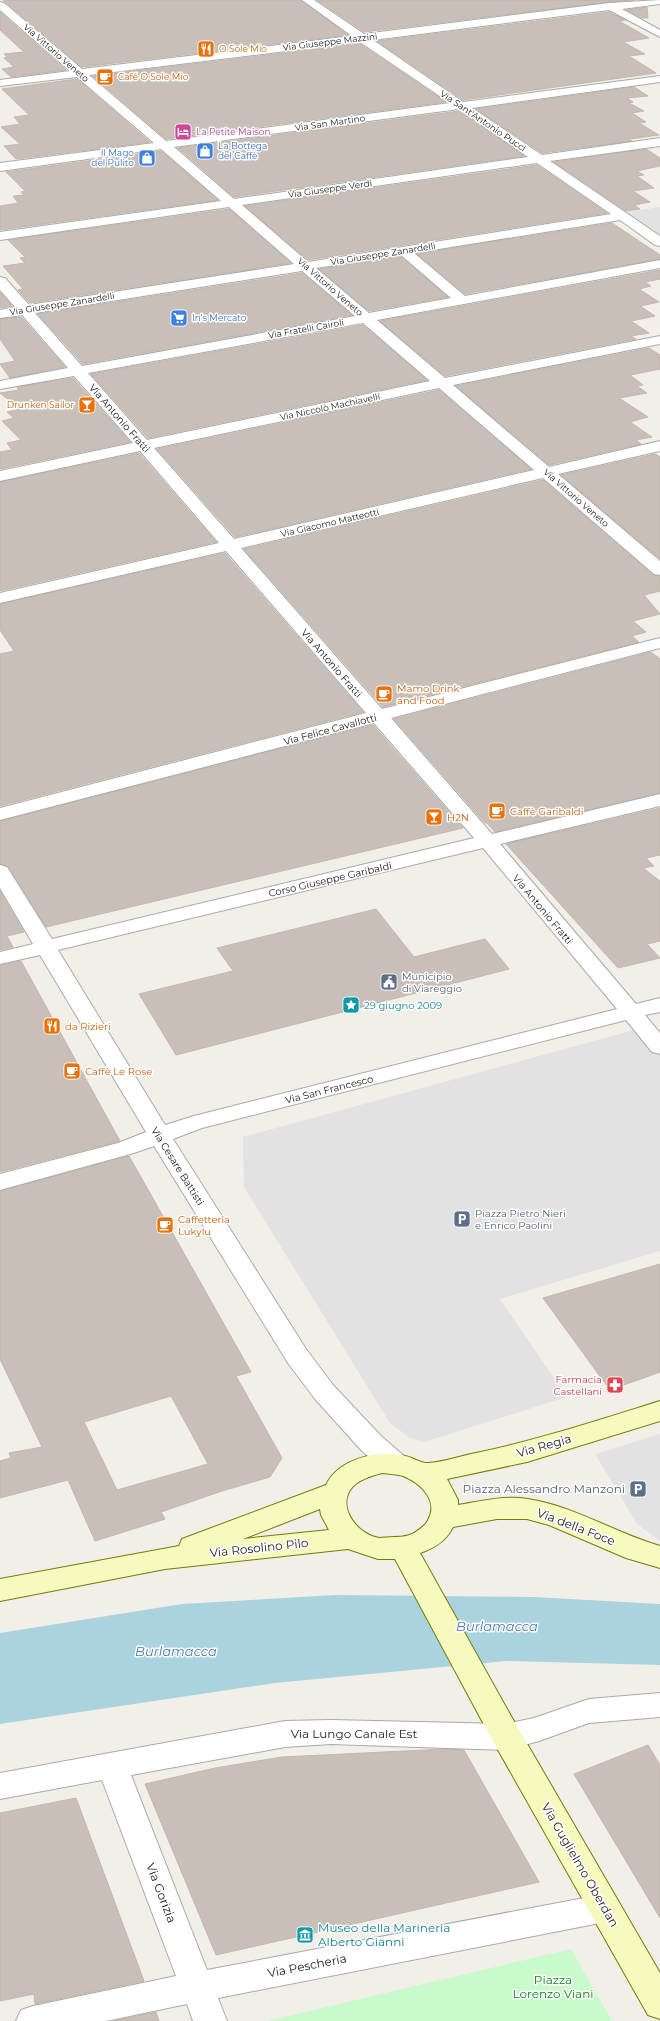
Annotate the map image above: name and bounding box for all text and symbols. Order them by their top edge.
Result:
street label: Via Vittorio Veneto [21,21,92,84]
street label: Via Giuseppe Mazzini [282,30,378,53]
restaurant icon: O Sole Mio [196,39,216,59]
place label: O Sole Mio [219,43,267,54]
cafe icon: Café O Sole Mio [95,67,115,87]
place label: Café O Sole Mio [118,71,189,82]
street label: Via Sant'Antonio Pucci [438,88,528,153]
street label: Via San Martino [294,112,366,133]
hotel icon: La Petite Maison [173,122,193,142]
place label: La Petite Maison [196,126,270,137]
place label: La Bottega del Caffè [218,140,267,161]
shop icon: La Bottega del Caffè [195,141,215,161]
place label: Il Mago del Pulito [91,147,134,168]
shop icon: Il Mago del Pulito [137,148,157,168]
street label: Via Giuseppe Verdi [287,177,373,200]
street label: Via Giuseppe Zanardelli [330,240,436,267]
street label: Via Vittorio Veneto [295,255,366,318]
street label: Via Giuseppe Zanardelli [9,290,115,317]
supermarket icon: In's Mercato [169,308,189,328]
place label: In's Mercato [192,312,247,323]
street label: Via Fratelli Cairoli [267,316,345,341]
street label: Via Antonio Fratti [86,381,153,455]
street label: Via Niccolò Machiavelli [279,391,381,423]
bar icon: Drunken Sailor [77,395,97,415]
place label: Drunken Sailor [7,399,74,410]
street label: Via Vittorio Veneto [541,466,612,529]
street label: Via Giacomo Matteotti [280,506,380,539]
street label: Via Antonio Fratti [298,626,365,700]
place label: Mamo Drink and Food [397,682,460,707]
cafe icon: Mamo Drink and Food [374,684,394,704]
street label: Via Felice Cavallotti [282,711,378,748]
cafe icon: Caffè Garibaldi [487,801,507,821]
place label: Caffè Garibaldi [510,805,583,818]
bar icon: H2N [424,807,444,827]
place label: H2N [447,811,469,824]
street label: Corso Giuseppe Garibaldi [267,859,393,900]
street label: Via Antonio Fratti [510,872,576,947]
place label: Municipio di Viareggio [402,970,462,995]
public building icon: Municipio di Viareggio [379,972,399,992]
place icon: 29 giugno 2009 [341,995,361,1015]
place label: 29 giugno 2009 [364,999,442,1012]
restaurant icon: da Rizieri [42,1016,62,1036]
place label: da Rizieri [65,1020,111,1033]
cafe icon: Caffè Le Rose [62,1061,82,1081]
place label: Caffè Le Rose [85,1065,152,1078]
street label: Via San Francesco [284,1072,374,1107]
street label: Via Cesare Battisti [148,1125,207,1208]
place label: Piazza Pietro Nieri e Enrico Paolini [475,1207,566,1232]
parking icon: Piazza Pietro Nieri e Enrico Paolini [452,1209,472,1229]
place label: Caffetteria Lukylu [178,1213,230,1238]
cafe icon: Caffetteria Lukylu [155,1215,175,1235]
place label: Farmacia Castellani [554,1373,602,1398]
pharmacy icon: Farmacia Castellani [605,1375,625,1395]
street label: Via Regia [515,1431,573,1460]
parking icon: Piazza Alessandro Manzoni [628,1479,648,1499]
place label: Piazza Alessandro Manzoni [463,1481,625,1496]
street label: Via della Foce [535,1505,617,1548]
street label: Via Rosolino Pilo [209,1535,309,1560]
water label: Burlamacca [456,1618,538,1634]
water label: Burlamacca [135,1643,217,1659]
street label: Via Lungo Canale Est [291,1726,417,1741]
street label: Via Guglielmo Oberdan [539,1800,622,1930]
street label: Via Gorizia [143,1861,180,1925]
place label: Museo della Marineria Alberto Gianni [318,1920,450,1949]
museum icon: Museo della Marineria Alberto Gianni [295,1925,315,1945]
street label: Via Pescheria [266,1950,348,1981]
park label: Piazza Lorenzo Viani [512,1972,594,2001]

